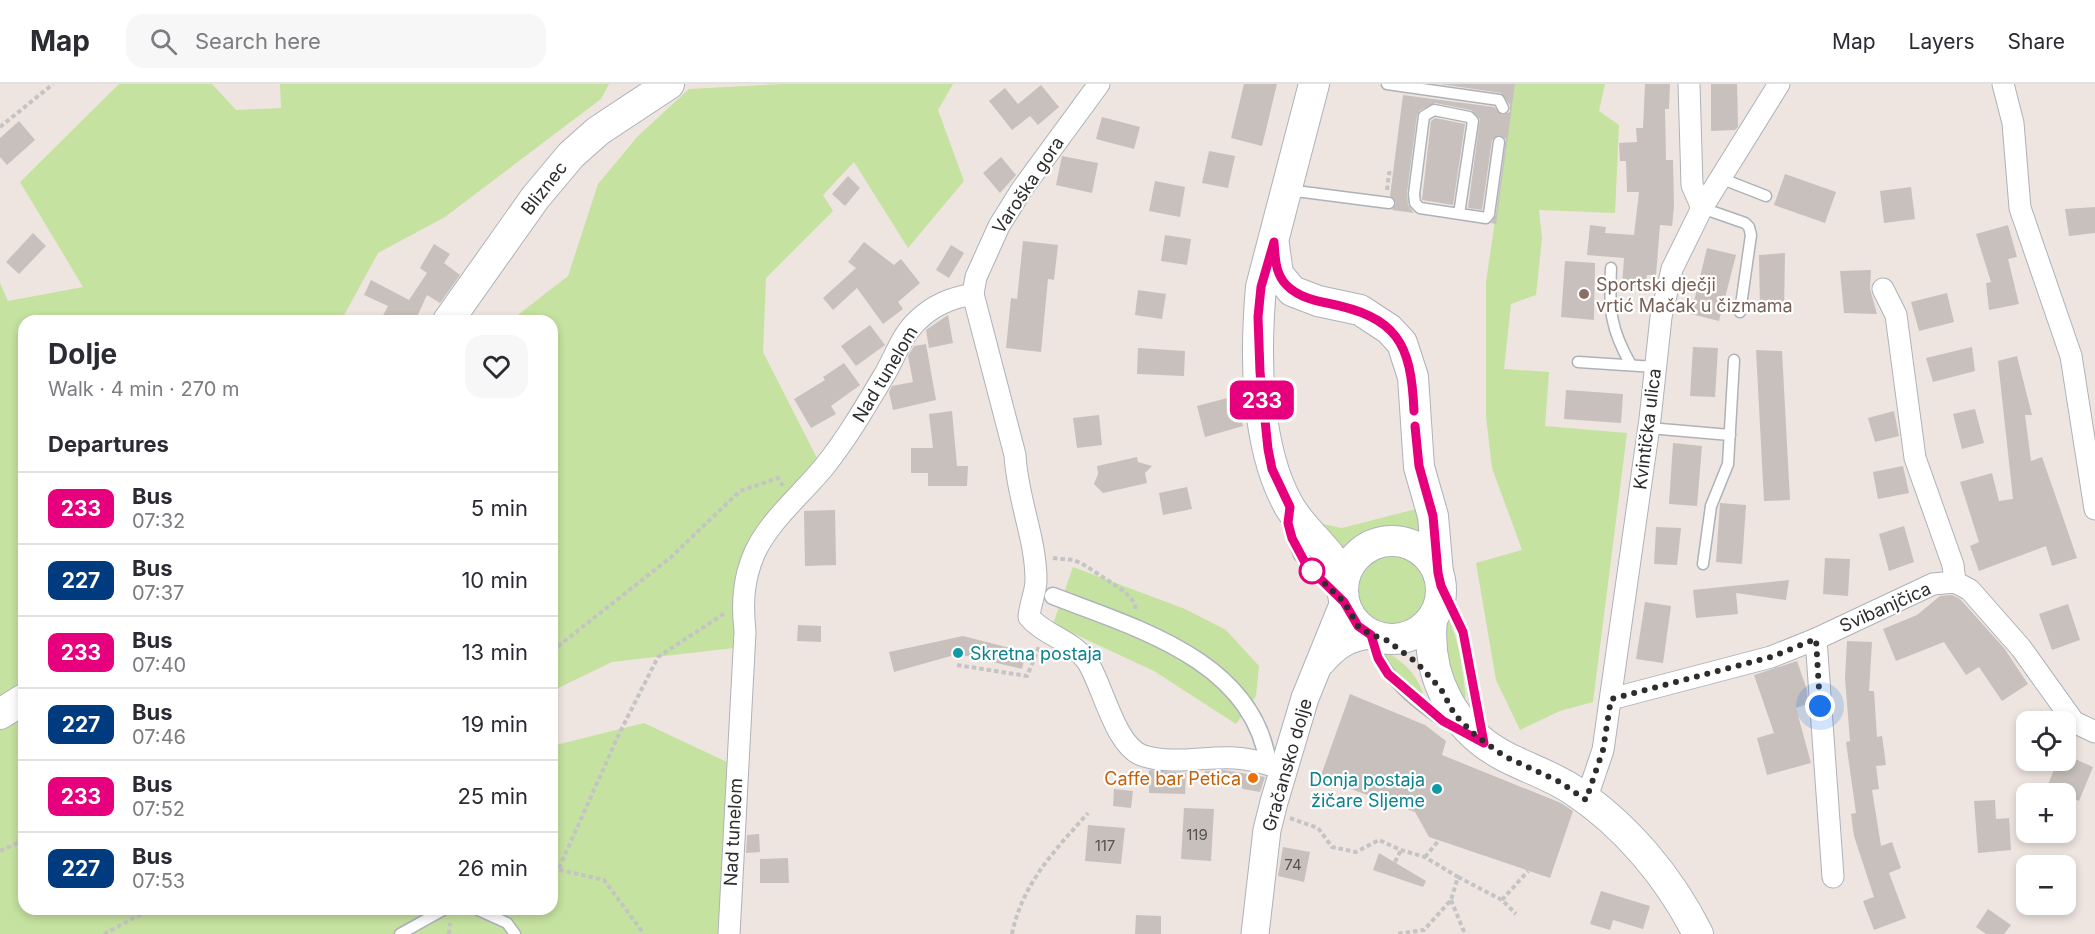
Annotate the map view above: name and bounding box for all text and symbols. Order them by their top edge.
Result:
search box [126,14,546,68]
text: Map [30,24,90,58]
icon: search [147,25,180,58]
text: Search here [195,28,321,54]
text: Map [1832,29,1876,54]
text: Layers [1909,29,1975,54]
text: Share [2008,29,2065,54]
street label: Varoška gora [988,133,1068,237]
street label: Bliznec [517,157,571,219]
place label: Sportski dječji vrtić Mačak u čizmama [1596,274,1793,316]
marker: Sportski dječji vrtić Mačak u čizmama [1577,287,1591,301]
street label: Nad tunelom [848,322,922,426]
button: heart [465,335,528,398]
text: Dolje [48,337,117,371]
street label: Kvintička ulica [1629,367,1665,491]
text: Walk · 4 min · 270 m [48,377,239,401]
line badge: 233 [1228,380,1296,420]
text: 233 [1242,388,1282,413]
text: Departures [48,431,169,457]
text: Bus [132,483,173,509]
text: 5 min [471,495,528,521]
text: 233 [61,496,101,521]
text: 07:32 [132,509,185,533]
text: Bus [132,555,173,581]
unlabelled marker [1299,558,1325,584]
text: 10 min [461,567,528,593]
text: 227 [62,568,100,593]
street label: Svibanjčica [1836,578,1934,636]
text: 07:37 [132,581,184,605]
text: Bus [132,627,173,653]
text: 13 min [462,639,528,665]
text: 233 [61,640,101,665]
place label: Skretna postaja [970,643,1102,664]
marker: Skretna postaja [951,646,965,660]
text: 07:40 [132,653,186,677]
your location [1805,691,1835,721]
street label: Gračansko dolje [1258,696,1316,834]
text: Bus [132,699,173,725]
text: 19 min [462,711,528,737]
map controls [2016,711,2076,915]
button: locate [2016,711,2076,771]
text: 227 [62,712,100,737]
text: 07:46 [132,725,186,749]
place label: Caffe bar Petica [1104,768,1241,789]
place label: Donja postaja žičare Sljeme [1309,769,1425,811]
text: Bus [132,771,173,797]
marker: Caffe bar Petica [1246,771,1260,785]
street label: Nad tunelom [720,777,746,887]
marker: Donja postaja žičare Sljeme [1430,782,1444,796]
text: 25 min [457,783,528,809]
button: + [2016,783,2076,843]
text: 233 [61,784,101,809]
text: 07:52 [132,797,185,821]
house number: 119 [1186,825,1208,844]
house number: 117 [1095,836,1115,855]
text: Bus [132,843,173,869]
text: 26 min [457,855,528,881]
house number: 74 [1284,855,1302,874]
button: − [2016,855,2076,915]
text: 227 [62,856,100,881]
text: 07:53 [132,869,185,893]

